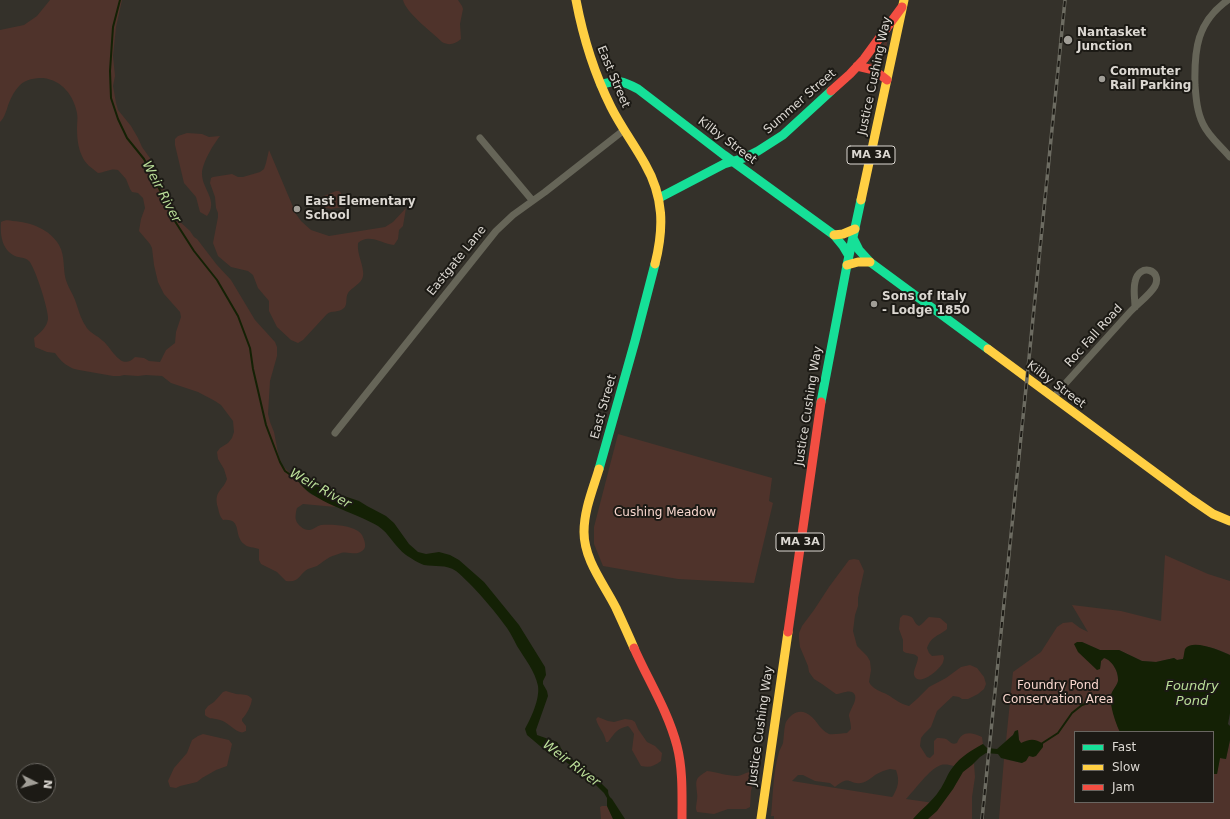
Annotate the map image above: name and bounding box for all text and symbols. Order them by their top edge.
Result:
street label: Justice Cushing Way [855,15,895,137]
place label: Nantasket Junction [1077,26,1146,54]
marker: Nantasket Junction [1062,34,1074,46]
street label: East Street [593,44,633,110]
place label: Commuter Rail Parking [1110,65,1191,93]
street label: Summer Street [761,67,839,137]
marker: Commuter Rail Parking [1097,74,1107,84]
street label: Kilby Street [695,114,759,168]
road number: MA 3A [847,146,895,164]
water label: Weir River [138,158,184,226]
place label: East Elementary School [305,195,416,223]
marker: East Elementary School [292,204,302,214]
street label: Eastgate Lane [424,223,490,299]
place label: Sons of Italy - Lodge 1850 [882,290,970,318]
marker: Sons of Italy - Lodge 1850 [869,299,879,309]
street label: Roc Fall Road [1062,302,1126,370]
street label: Justice Cushing Way [792,345,826,467]
street label: Kilby Street [1024,358,1088,412]
street label: East Street [588,373,620,441]
water label: Weir River [287,466,353,512]
park label: Cushing Meadow [614,506,716,520]
road number: MA 3A [776,533,824,551]
street label: Justice Cushing Way [745,665,777,787]
park label: Foundry Pond Conservation Area [1003,679,1113,707]
water label: Foundry Pond [1165,679,1219,710]
legend [1074,731,1214,803]
water label: Weir River [539,737,603,791]
text: Fast [1112,740,1136,754]
text: Slow [1112,760,1140,774]
north arrow [16,763,56,803]
text: N [40,779,54,789]
text: Jam [1112,780,1135,794]

